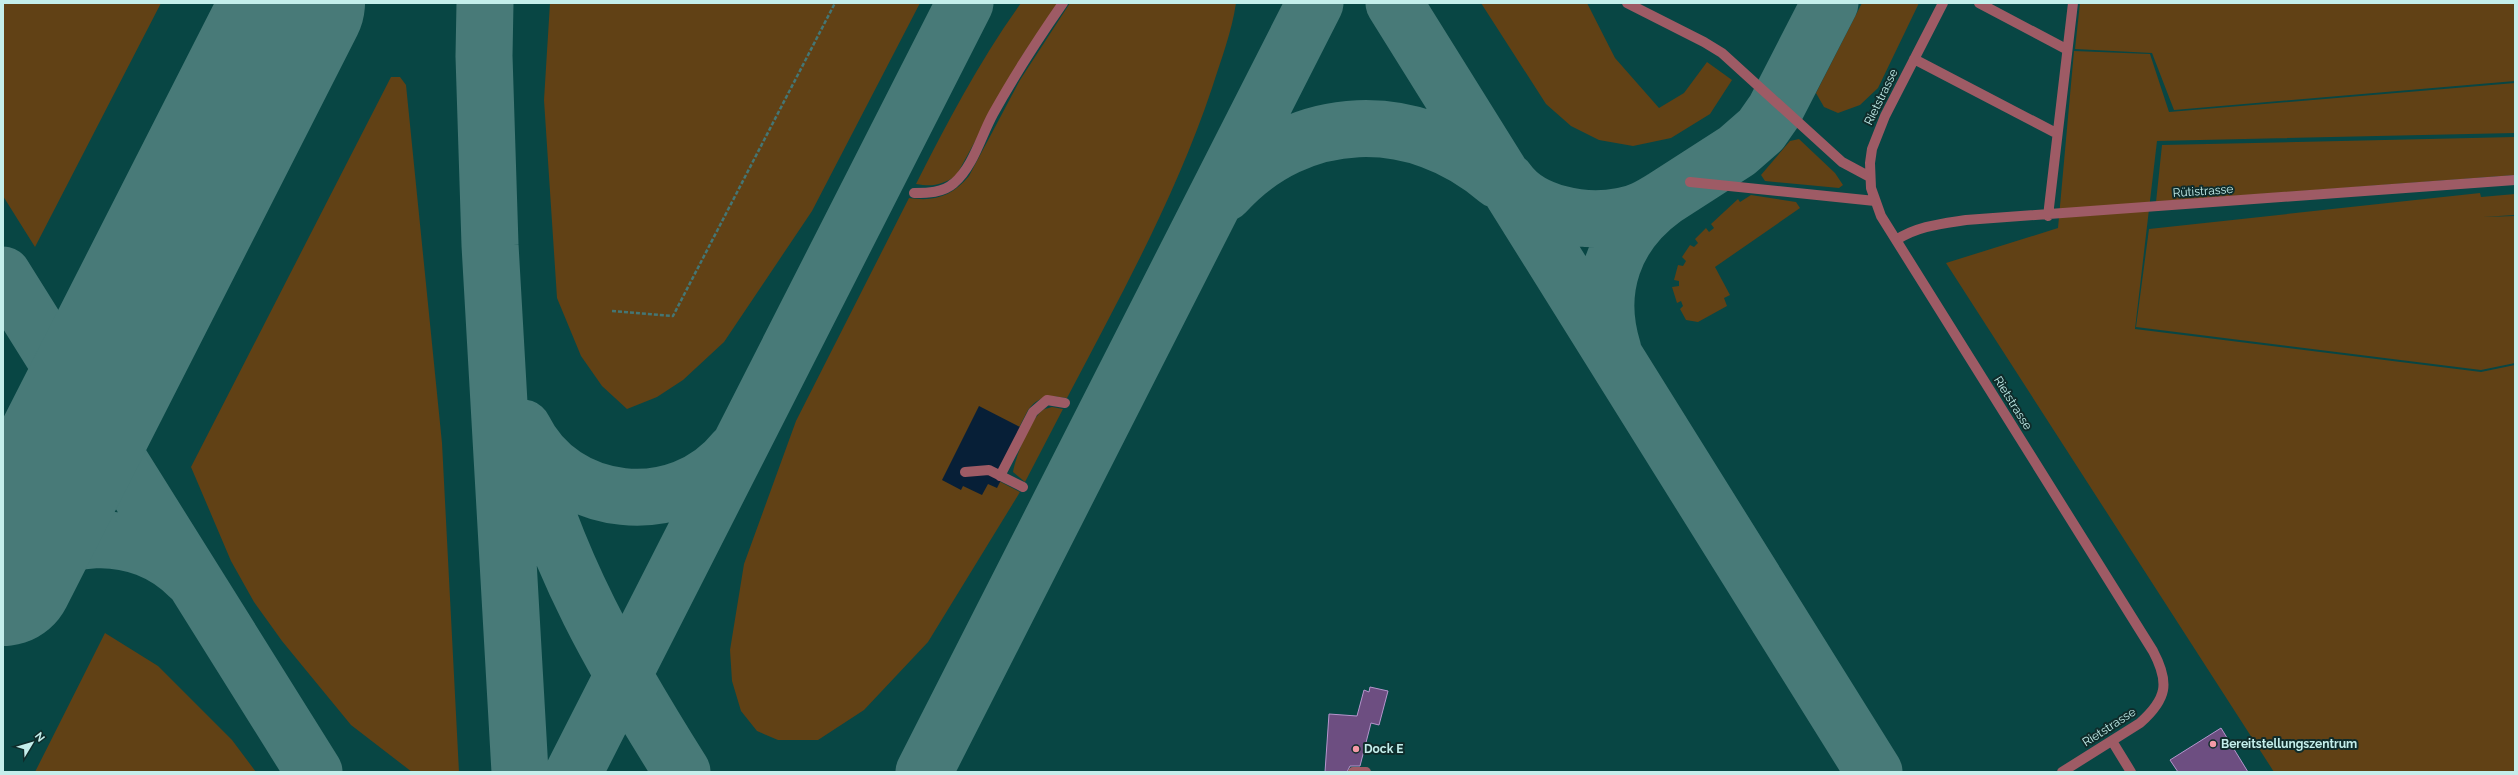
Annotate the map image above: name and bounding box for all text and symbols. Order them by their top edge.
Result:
street label: Rietstrasse [1861,67,1901,127]
street label: Rütistrasse [2172,182,2234,200]
street label: Rietstrasse [1991,374,2035,432]
street label: Rietstrasse [2080,705,2138,749]
north arrow [12,723,52,763]
text: N [32,730,47,744]
place label: Bereitstellungszentrum [2221,737,2357,751]
marker: Bereitstellungszentrum [2208,739,2218,749]
place label: Dock E [1364,742,1403,756]
marker: Dock E [1351,744,1361,754]

